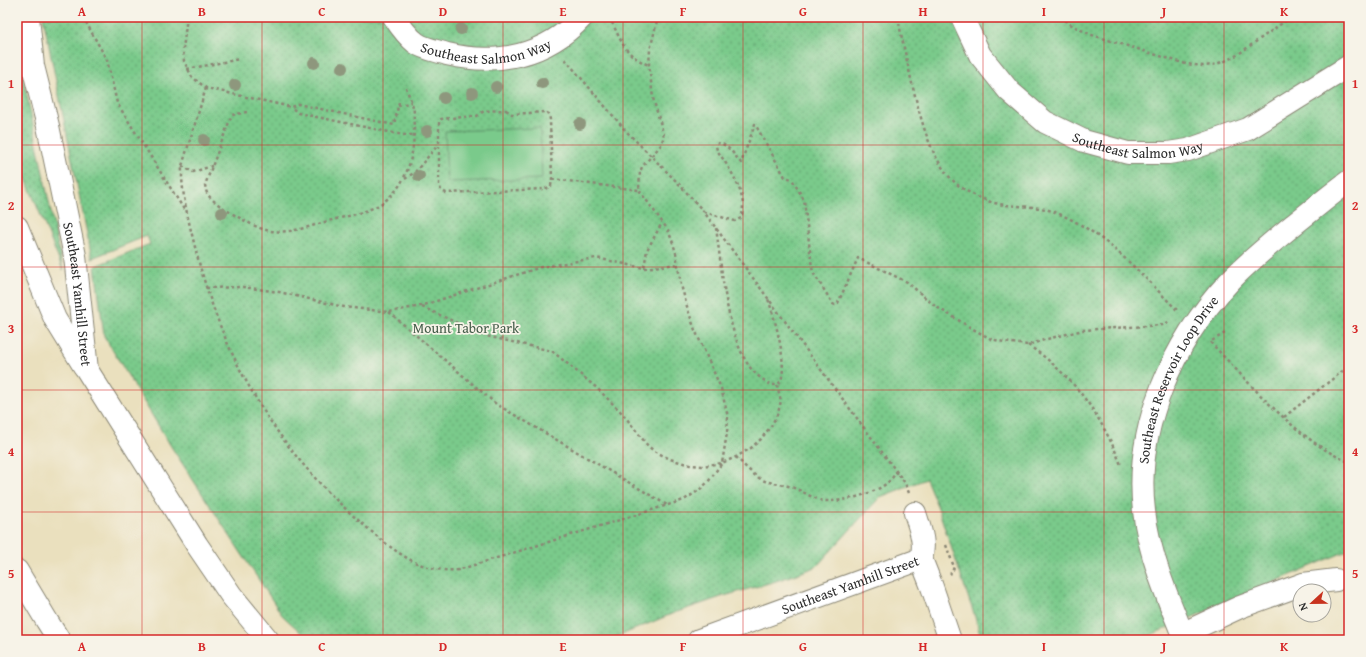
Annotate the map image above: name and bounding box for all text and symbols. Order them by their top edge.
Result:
text: A [78,2,87,21]
text: B [198,2,206,21]
text: C [318,2,326,21]
text: D [439,2,447,21]
text: E [560,2,567,21]
text: F [680,2,687,21]
text: G [799,2,807,21]
text: H [918,2,928,21]
text: I [1042,2,1046,21]
text: J [1160,2,1167,21]
text: K [1280,2,1289,21]
street label: Southeast Salmon Way [418,34,555,69]
text: 1 [8,74,14,93]
text: 1 [1352,74,1358,93]
street label: Southeast Salmon Way [1069,127,1206,163]
text: 2 [8,196,15,215]
text: 2 [1352,196,1359,215]
street label: Southeast Yamhill Street [58,220,97,367]
street label: Southeast Reservoir Loop Drive [1133,291,1223,465]
park label: Mount Tabor Park [413,318,520,338]
text: 3 [8,319,14,338]
text: 3 [1352,319,1358,338]
text: 4 [8,442,15,461]
text: 4 [1352,442,1359,461]
street label: Southeast Yamhill Street [779,551,922,619]
text: 5 [8,564,15,583]
text: 5 [1352,564,1359,583]
north arrow [1292,583,1332,623]
text: N [1294,600,1312,613]
text: A [78,637,87,656]
text: B [198,637,206,656]
text: C [318,637,326,656]
text: D [439,637,447,656]
text: E [560,637,567,656]
text: F [680,637,687,656]
text: G [799,637,807,656]
text: H [918,637,928,656]
text: I [1042,637,1046,656]
text: J [1160,637,1167,656]
text: K [1280,637,1289,656]

